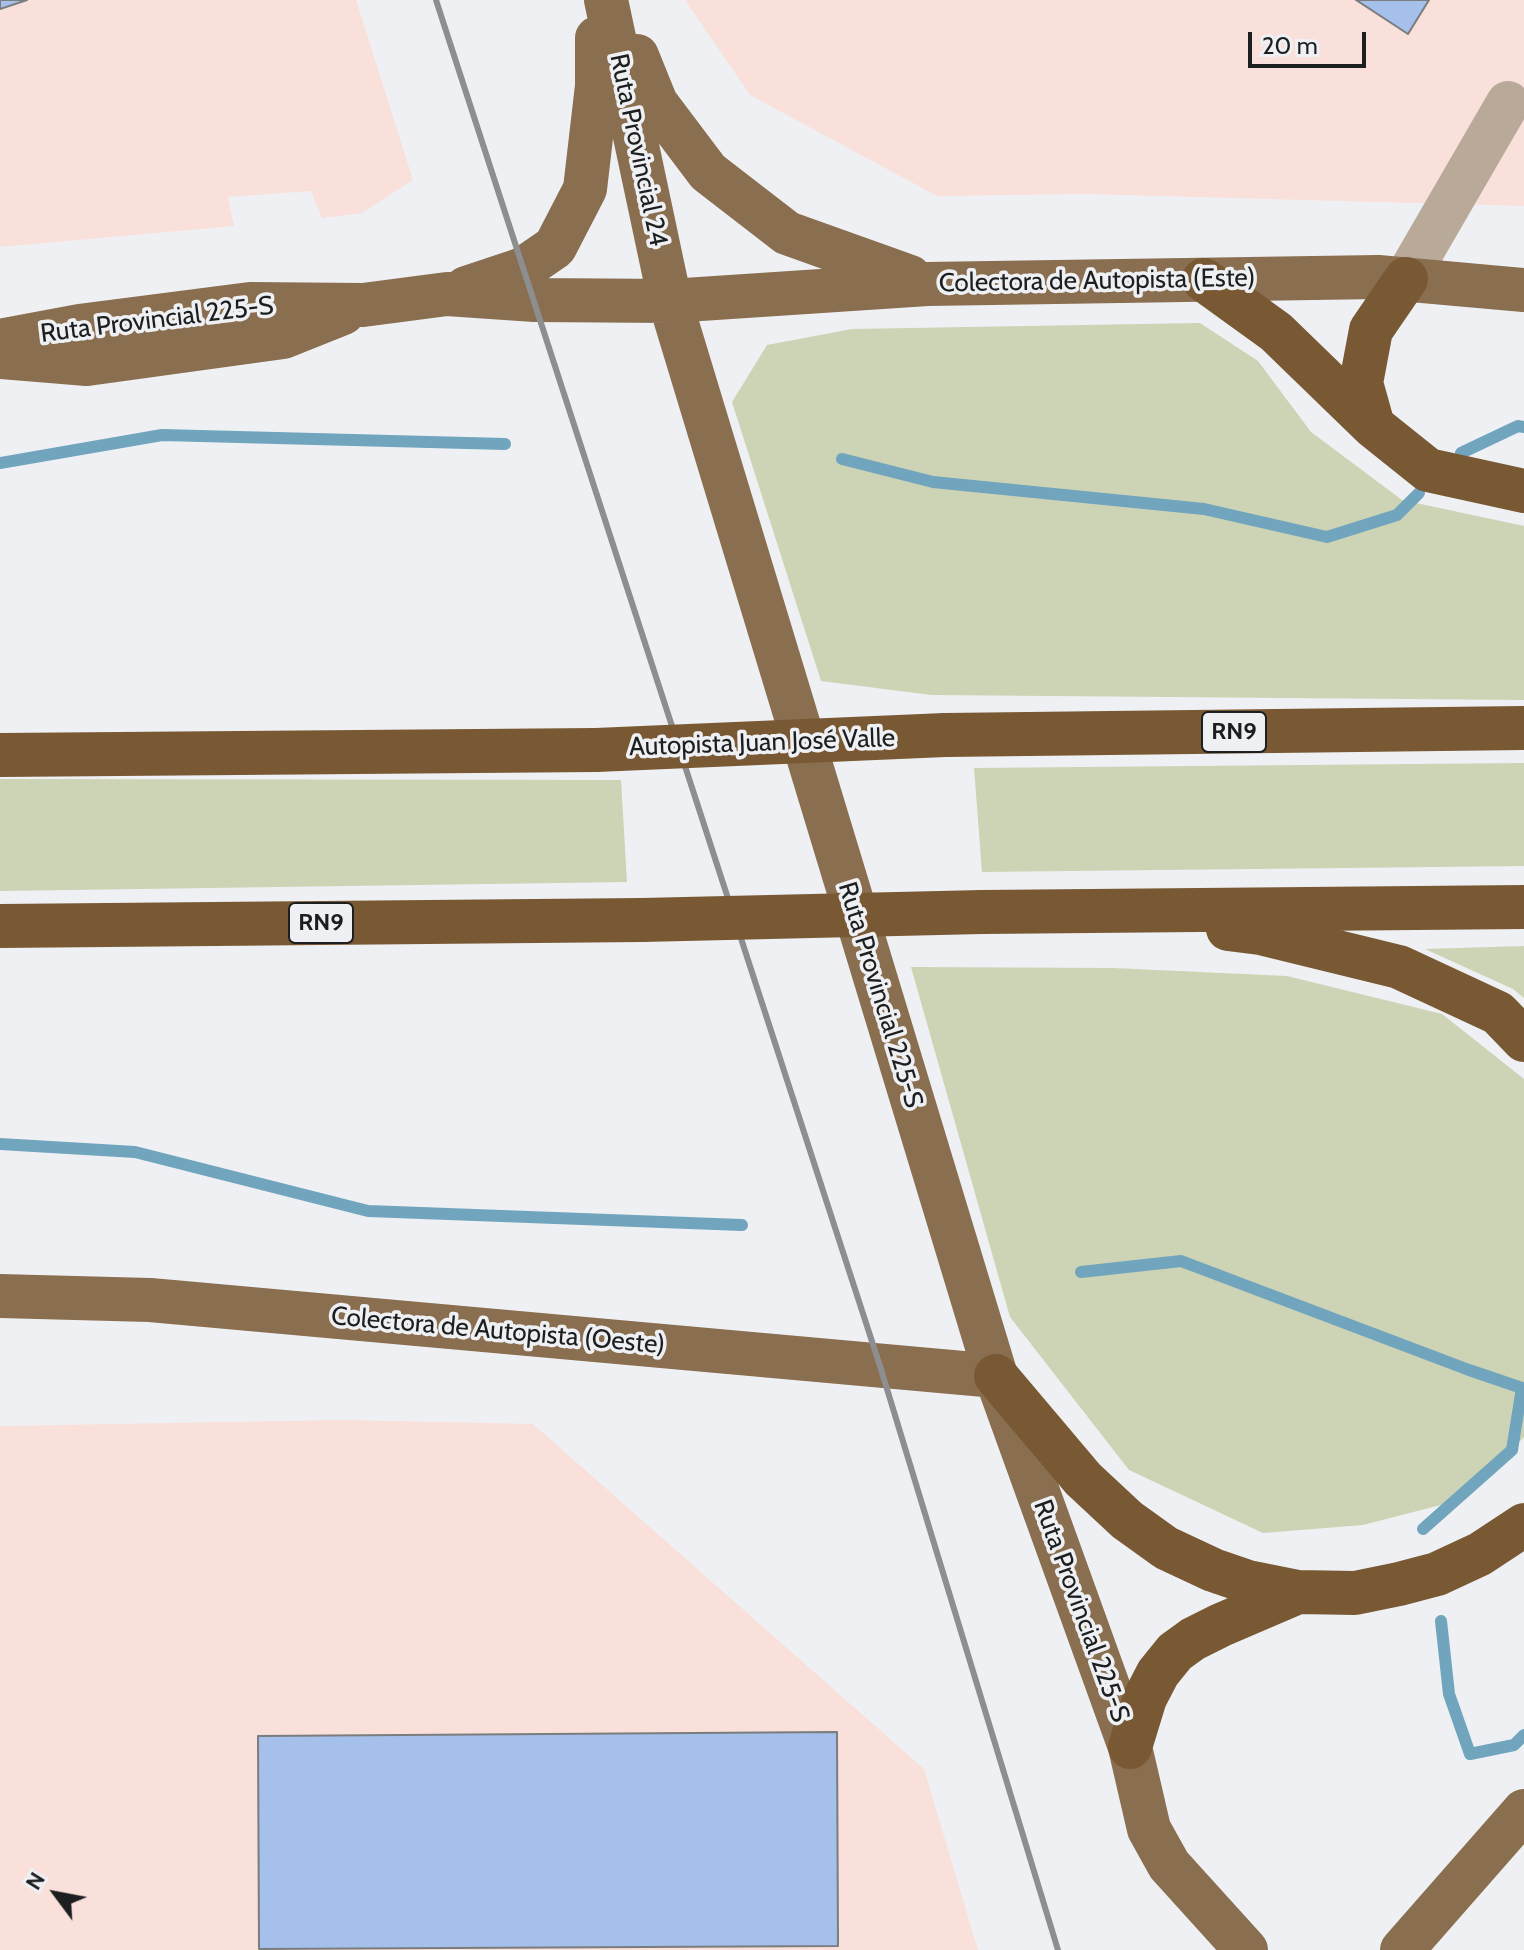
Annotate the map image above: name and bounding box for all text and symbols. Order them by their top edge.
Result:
scale bar [1252,16,1370,66]
text: 20 m [1262,31,1318,60]
street label: Ruta Provincial 24 [602,51,674,249]
street label: Colectora de Autopista (Este) [939,263,1255,299]
street label: Ruta Provincial 225-S [39,290,275,350]
road number: RN9 [1202,712,1266,752]
street label: Autopista Juan José Valle [628,723,896,763]
street label: Ruta Provincial 225-S [831,878,929,1112]
road number: RN9 [289,903,353,943]
street label: Colectora de Autopista (Oeste) [330,1301,666,1361]
street label: Ruta Provincial 225-S [1026,1495,1136,1727]
north arrow [16,1854,96,1934]
text: N [20,1867,51,1895]

